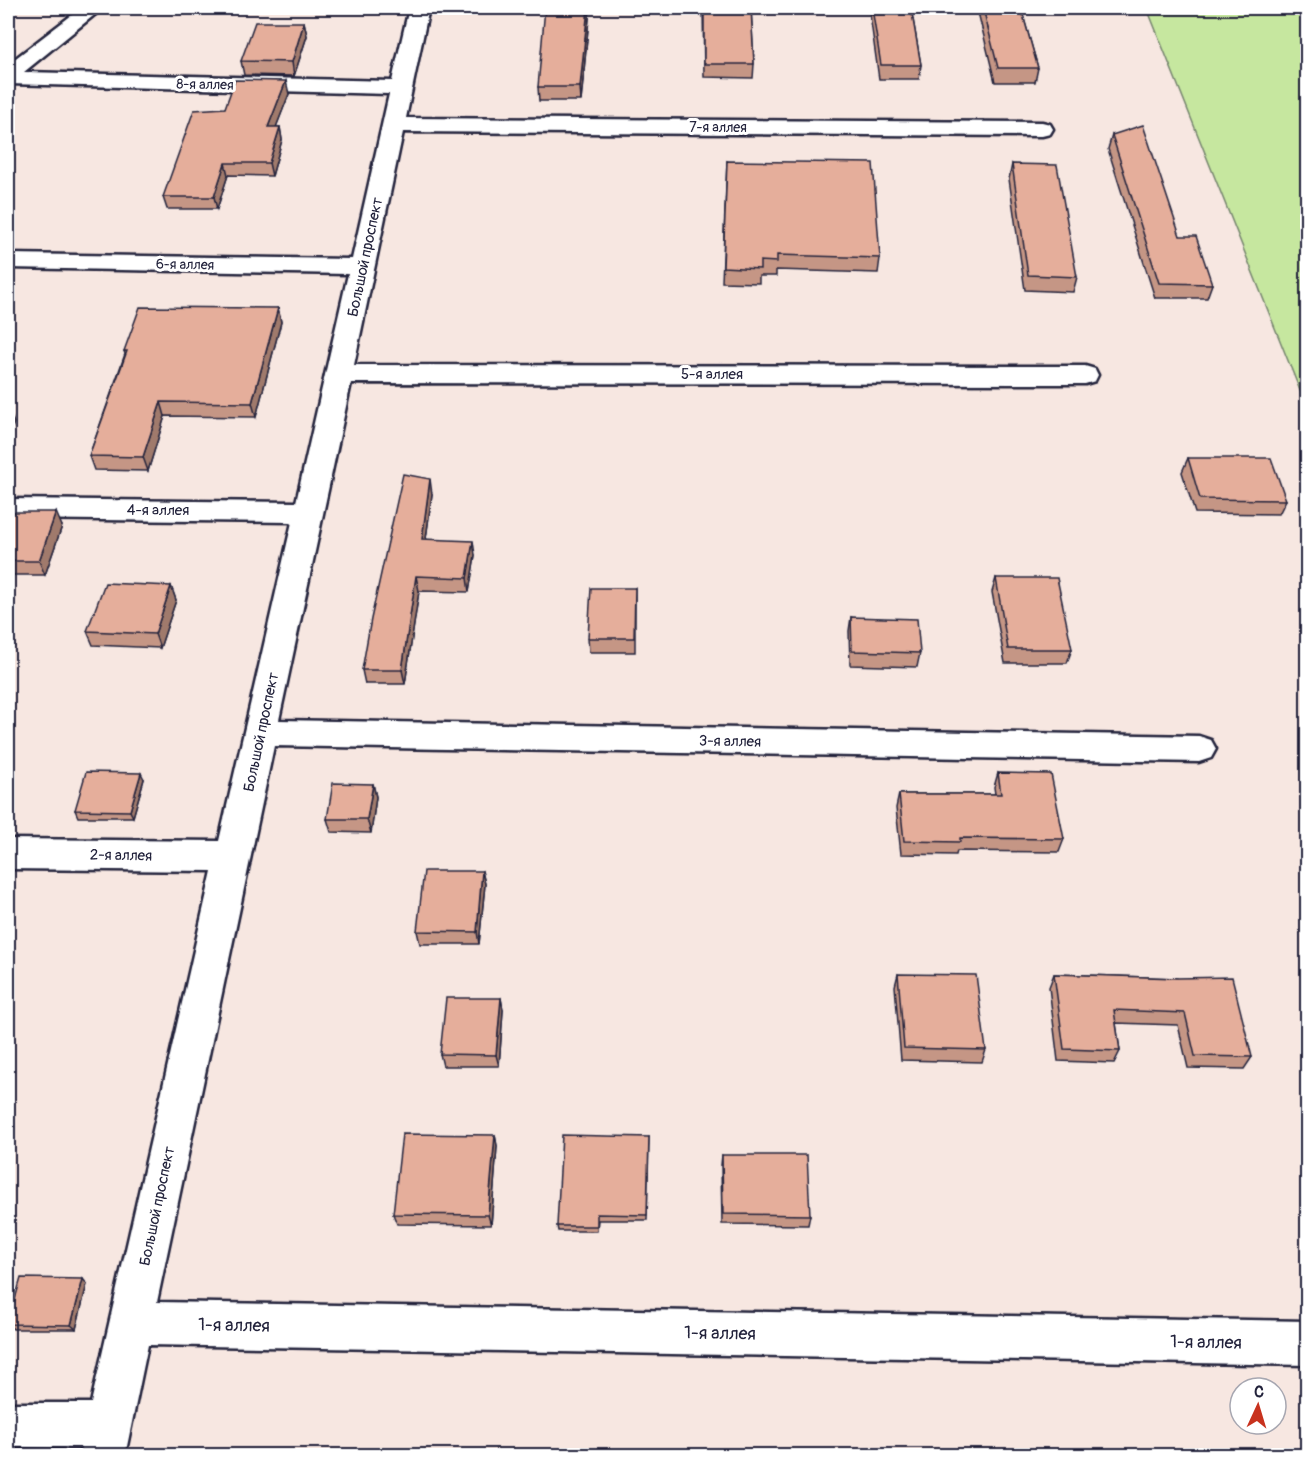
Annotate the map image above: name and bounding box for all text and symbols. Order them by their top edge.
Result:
street label: 8-я аллея [176,76,234,93]
street label: 7-я аллея [689,119,747,136]
street label: Большой проспект [344,195,388,319]
street label: 6-я аллея [156,255,214,274]
street label: 5-я аллея [681,365,743,384]
street label: 4-я аллея [127,501,189,520]
street label: Большой проспект [240,670,284,794]
street label: 3-я аллея [699,731,761,752]
street label: 2-я аллея [90,845,152,866]
street label: Большой проспект [136,1144,180,1268]
street label: 1-я аллея [198,1313,270,1338]
street label: 1-я аллея [684,1321,756,1346]
street label: 1-я аллея [1170,1330,1242,1355]
north arrow [1228,1376,1288,1436]
text: С [1253,1382,1265,1402]

